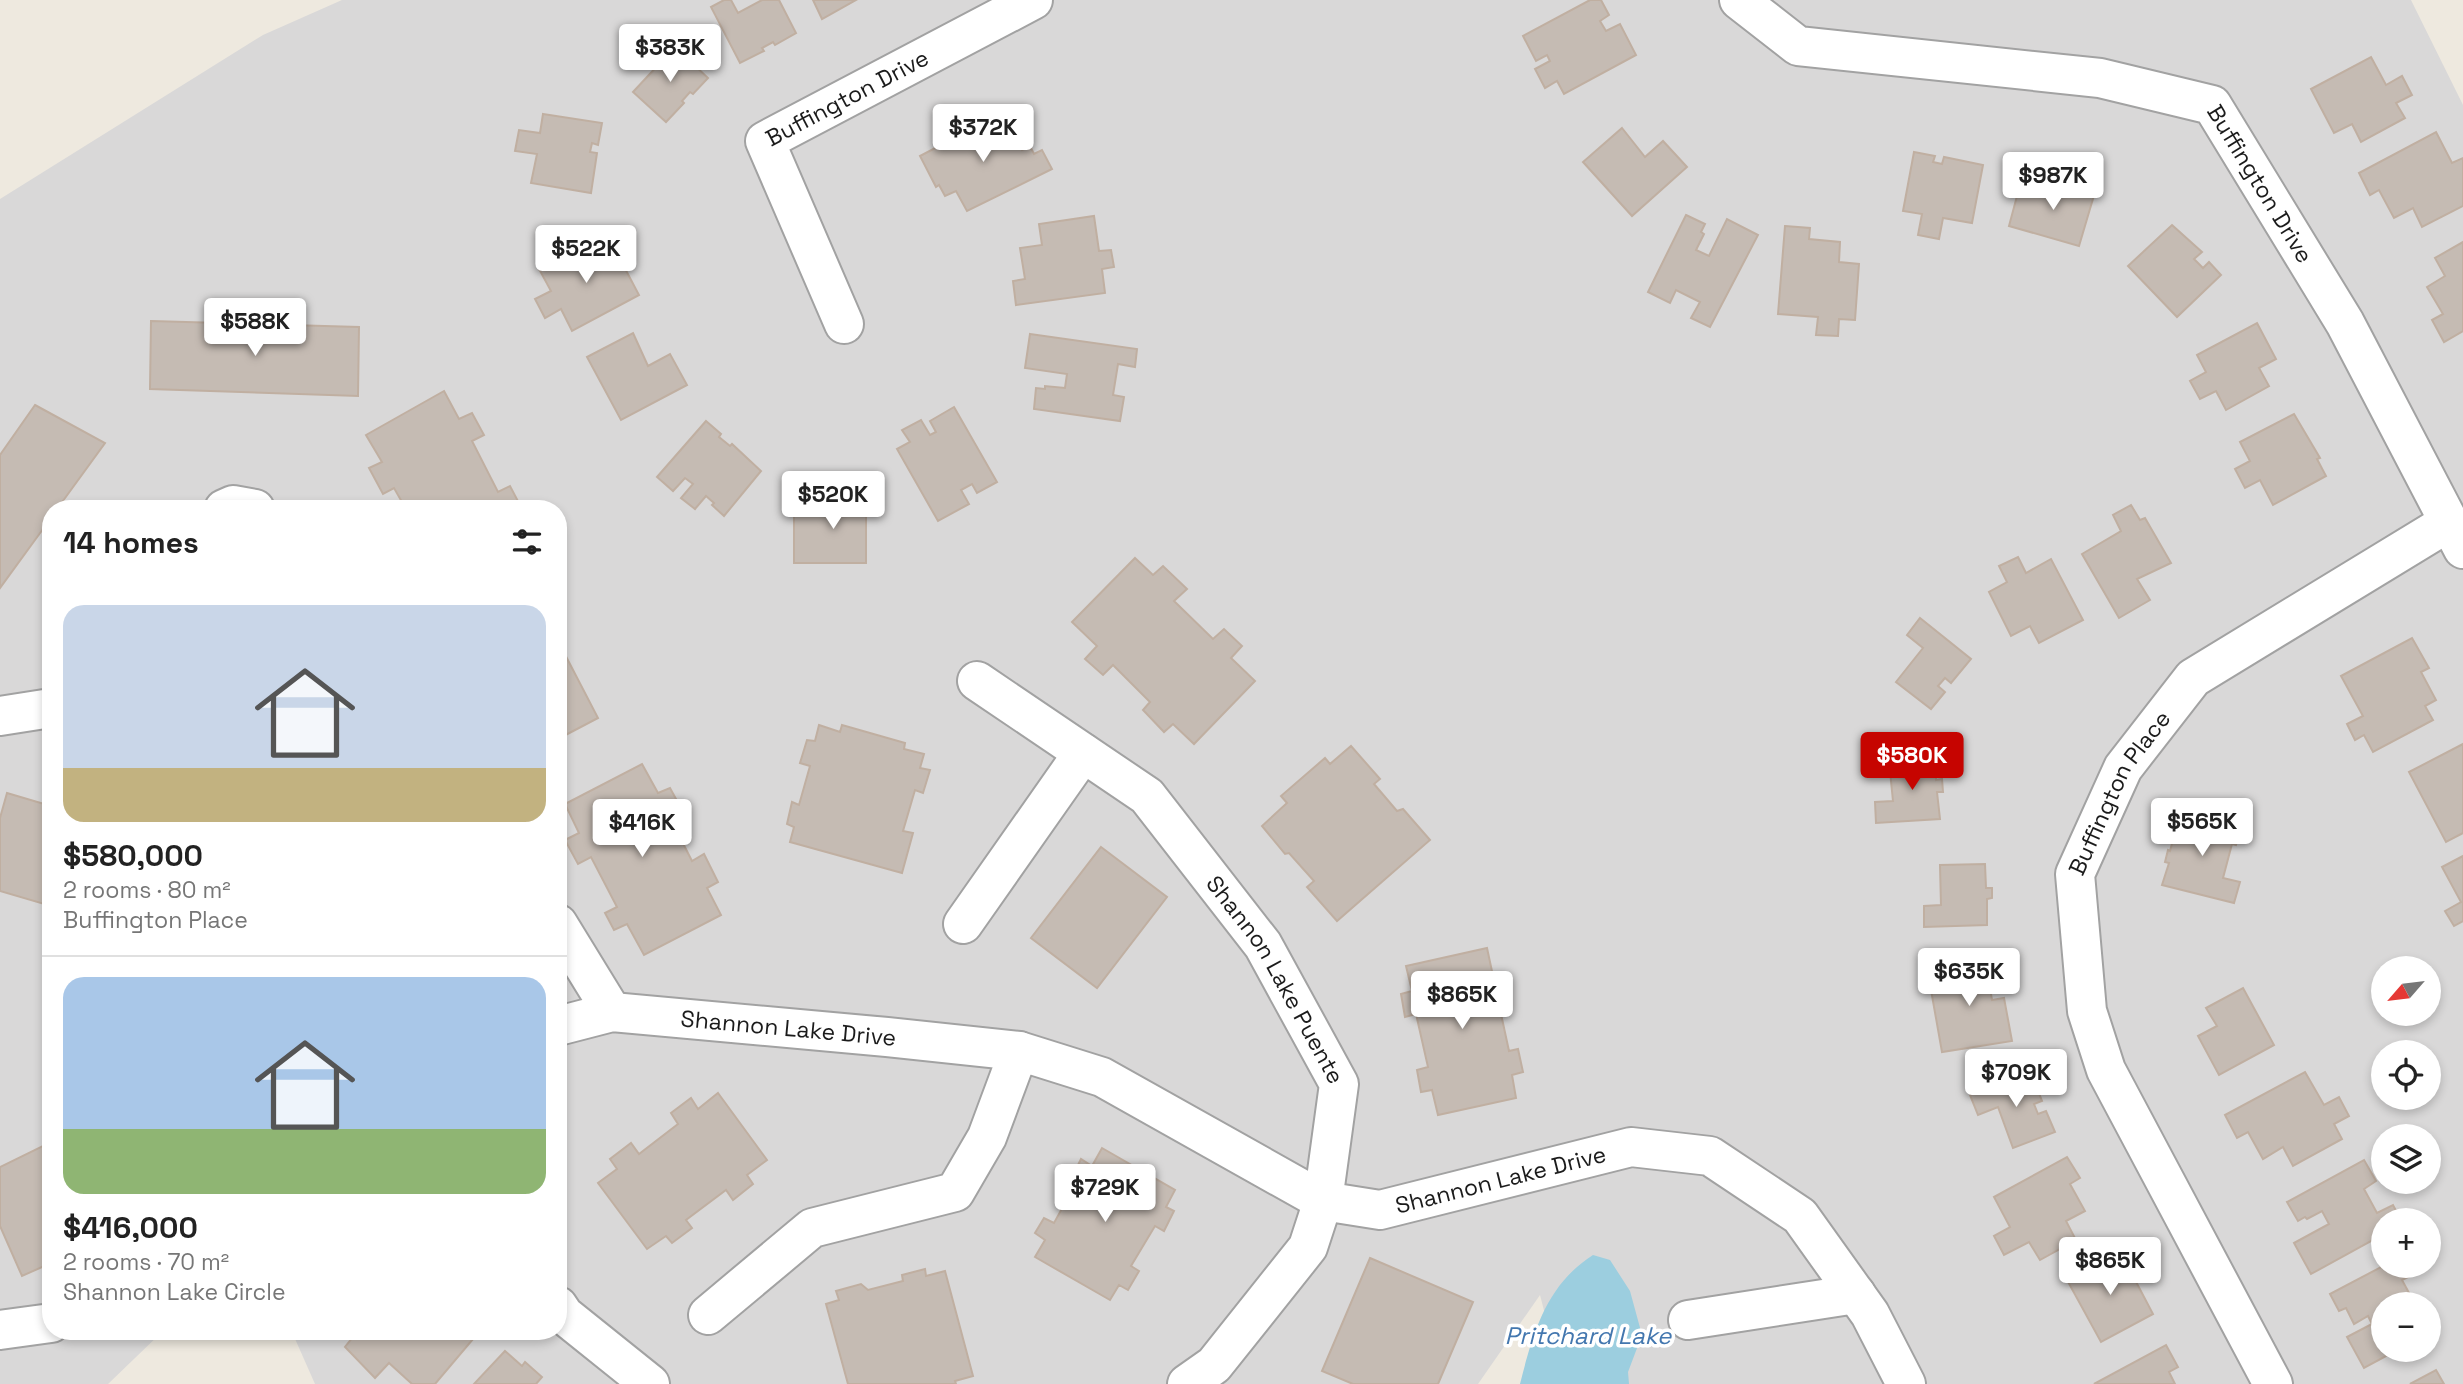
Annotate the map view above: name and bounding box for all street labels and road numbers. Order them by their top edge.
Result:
street label: Buffington Drive [760,43,934,153]
street label: Buffington Drive [2200,99,2320,269]
street label: Buffington Place [2061,704,2177,880]
street label: Shannon Lake Puente [1199,869,1351,1089]
street label: Shannon Lake Drive [679,1003,898,1053]
street label: Shannon Lake Drive [1392,1139,1609,1221]

